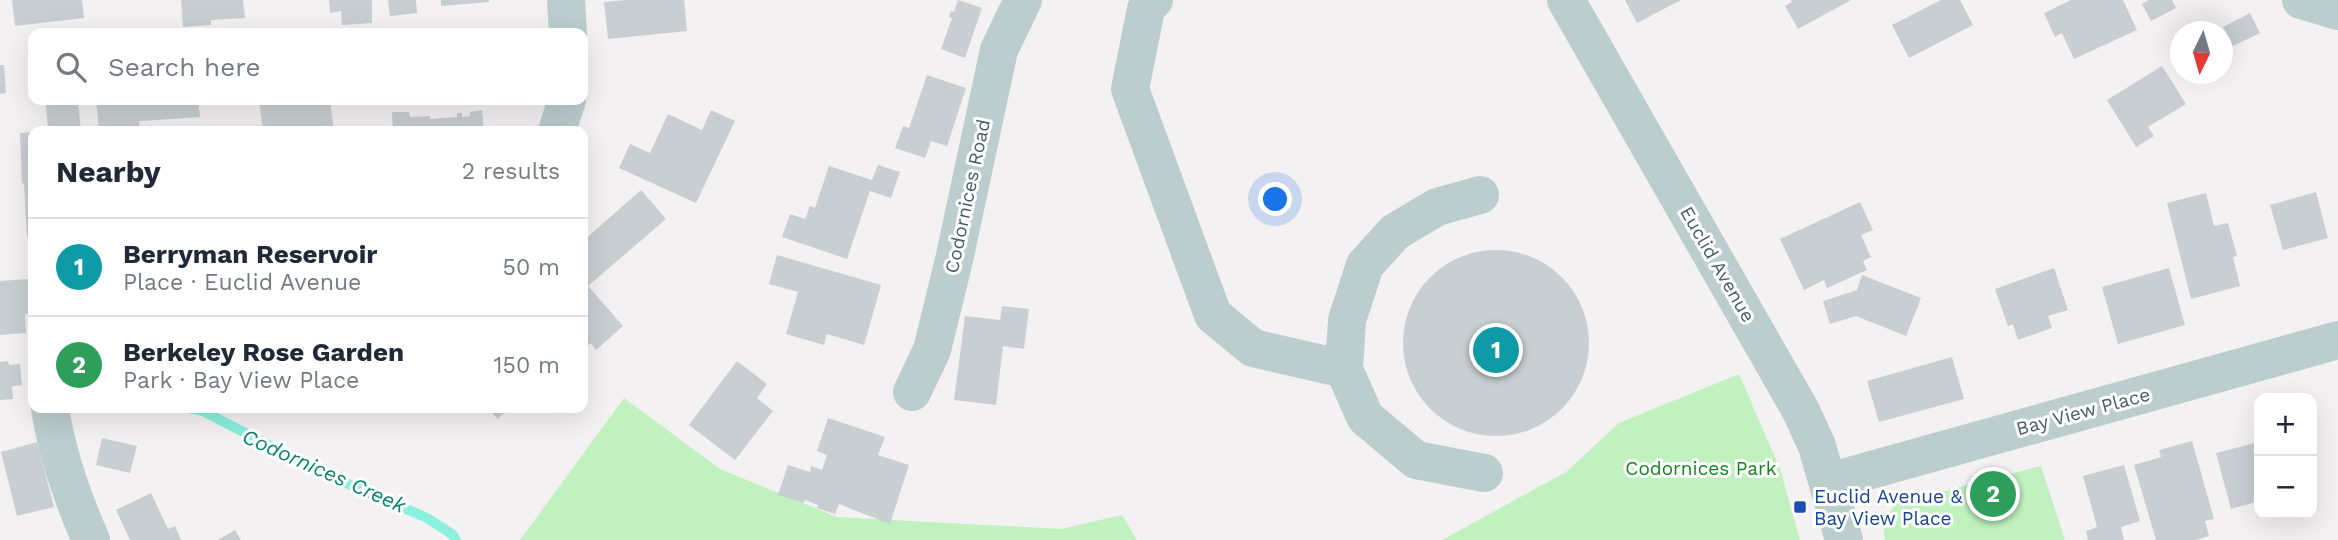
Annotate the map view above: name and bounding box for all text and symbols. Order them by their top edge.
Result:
north arrow [2170,21,2233,84]
search box [28,28,588,105]
icon: search [52,48,90,86]
text: Search here [108,52,260,82]
street label: Codornices Road [940,117,995,275]
text: Nearby [56,154,161,189]
text: 2 results [462,158,560,185]
your location [1258,182,1292,216]
street label: Euclid Avenue [1675,202,1760,326]
text: Berryman Reservoir [123,239,377,269]
text: 1 [74,254,84,281]
text: 50 m [503,254,560,281]
text: Place · Euclid Avenue [123,269,361,296]
pin: 1 [1473,324,1519,376]
text: Berkeley Rose Garden [123,337,404,367]
text: 2 [72,352,86,379]
text: 150 m [494,352,560,379]
text: Park · Bay View Place [123,367,359,394]
street label: Bay View Place [2014,383,2153,440]
map controls [2254,393,2317,519]
button: + [2254,393,2317,456]
water label: Codornices Creek [239,423,410,518]
button: − [2254,456,2317,519]
park label: Codornices Park [1625,457,1777,480]
pin: 2 [1970,468,2016,520]
place label: Euclid Avenue & Bay View Place [1814,485,1962,530]
marker: Euclid Avenue & Bay View Place [1792,499,1808,515]

